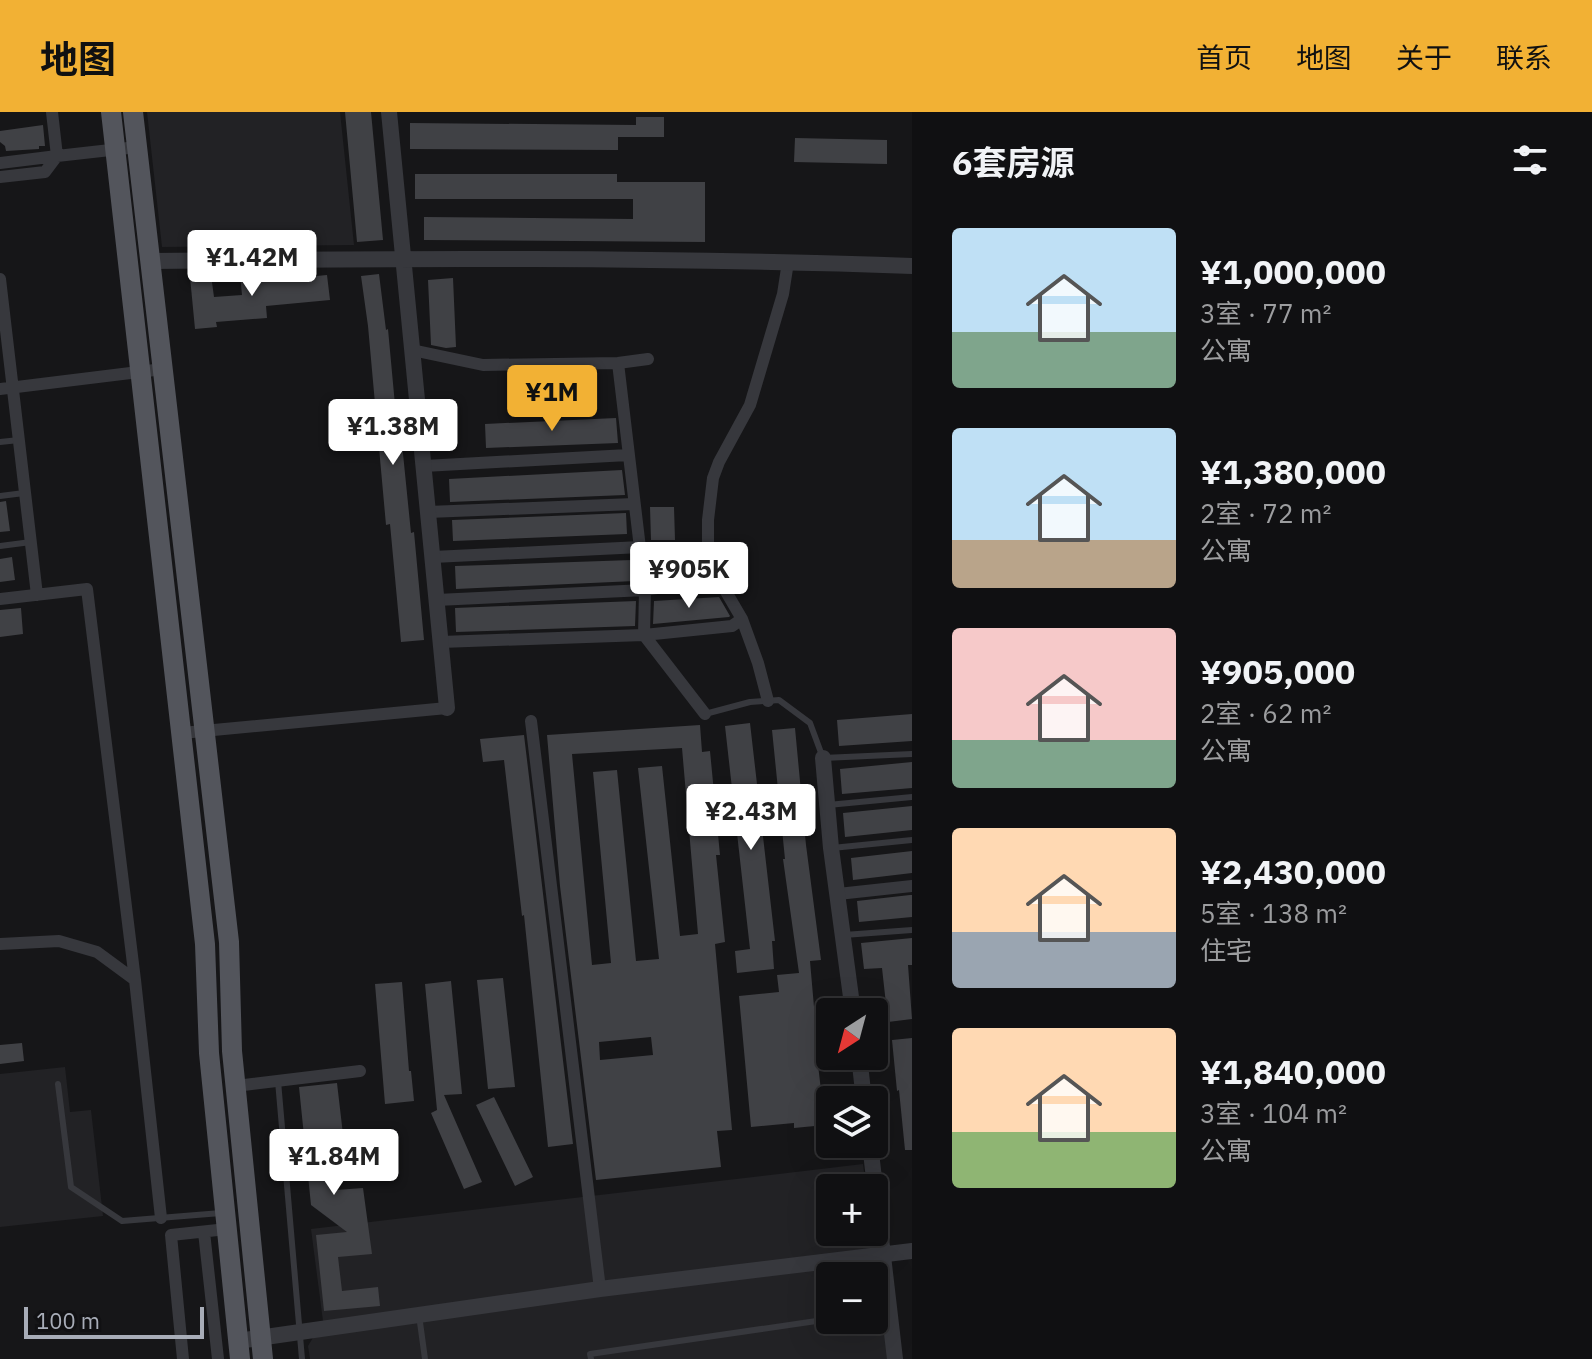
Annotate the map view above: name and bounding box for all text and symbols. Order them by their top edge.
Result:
text: 地图 [40,34,116,83]
text: 首页 [1196,39,1252,76]
text: 地图 [1296,39,1352,76]
text: 关于 [1396,39,1452,76]
text: 联系 [1496,39,1552,76]
icon: filters [1508,138,1552,182]
text: 6套房源 [952,140,1074,184]
pin: ¥1.42M [187,230,317,298]
text: ¥1.42M [205,239,299,273]
text: ¥1,000,000 [1200,249,1386,293]
icon: home [1016,260,1112,356]
text: 3室 · 77 m² [1200,296,1331,330]
text: 公寓 [1200,333,1252,367]
pin: ¥1M [513,365,591,433]
text: ¥1M [525,374,579,408]
pin: ¥1.38M [328,399,458,467]
text: ¥1.38M [346,408,440,442]
text: ¥1,380,000 [1200,449,1386,493]
icon: home [1016,460,1112,556]
text: 2室 · 72 m² [1200,496,1331,530]
text: 公寓 [1200,533,1252,567]
pin: ¥905K [633,542,745,610]
text: ¥905K [648,551,730,585]
text: ¥905,000 [1200,649,1355,693]
icon: home [1016,660,1112,756]
text: 2室 · 62 m² [1200,696,1331,730]
text: 公寓 [1200,733,1252,767]
pin: ¥2.43M [686,784,816,852]
text: ¥2.43M [704,793,798,827]
text: ¥2,430,000 [1200,849,1386,893]
icon: home [1016,860,1112,956]
text: 5室 · 138 m² [1200,896,1347,930]
text: 住宅 [1200,933,1252,967]
north arrow [816,998,888,1070]
map controls [816,998,888,1334]
text: ¥1,840,000 [1200,1049,1386,1093]
icon: home [1016,1060,1112,1156]
button: layers [816,1086,888,1158]
text: 3室 · 104 m² [1200,1096,1347,1130]
pin: ¥1.84M [269,1129,399,1197]
text: 公寓 [1200,1133,1252,1167]
text: ¥1.84M [287,1138,381,1172]
button: + [816,1174,888,1246]
button: − [816,1262,888,1334]
scale bar [24,1303,204,1339]
text: 100 m [36,1306,100,1335]

